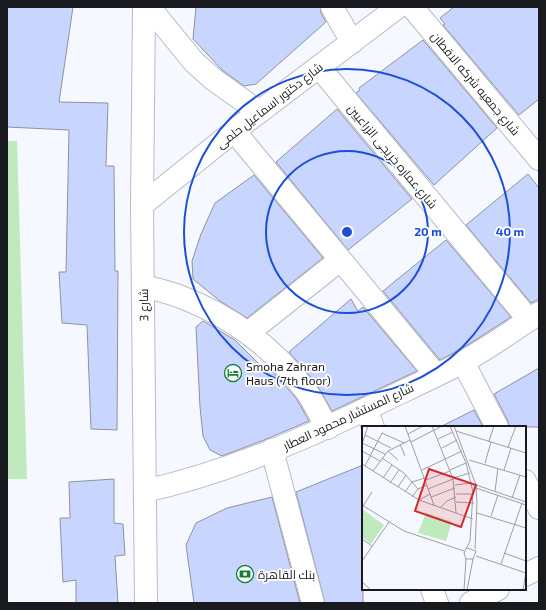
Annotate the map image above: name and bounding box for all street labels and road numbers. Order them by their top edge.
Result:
street label: شارع جمعيه شركه الاقطان [427,28,523,139]
street label: شارع دكتور اسماعيل حلمى [213,59,326,152]
street label: شارع عماره خريجى الزراعيين [344,101,441,212]
street label: شارع 3 [136,288,152,321]
street label: شارع المستشار محمود العطار [280,380,416,455]

